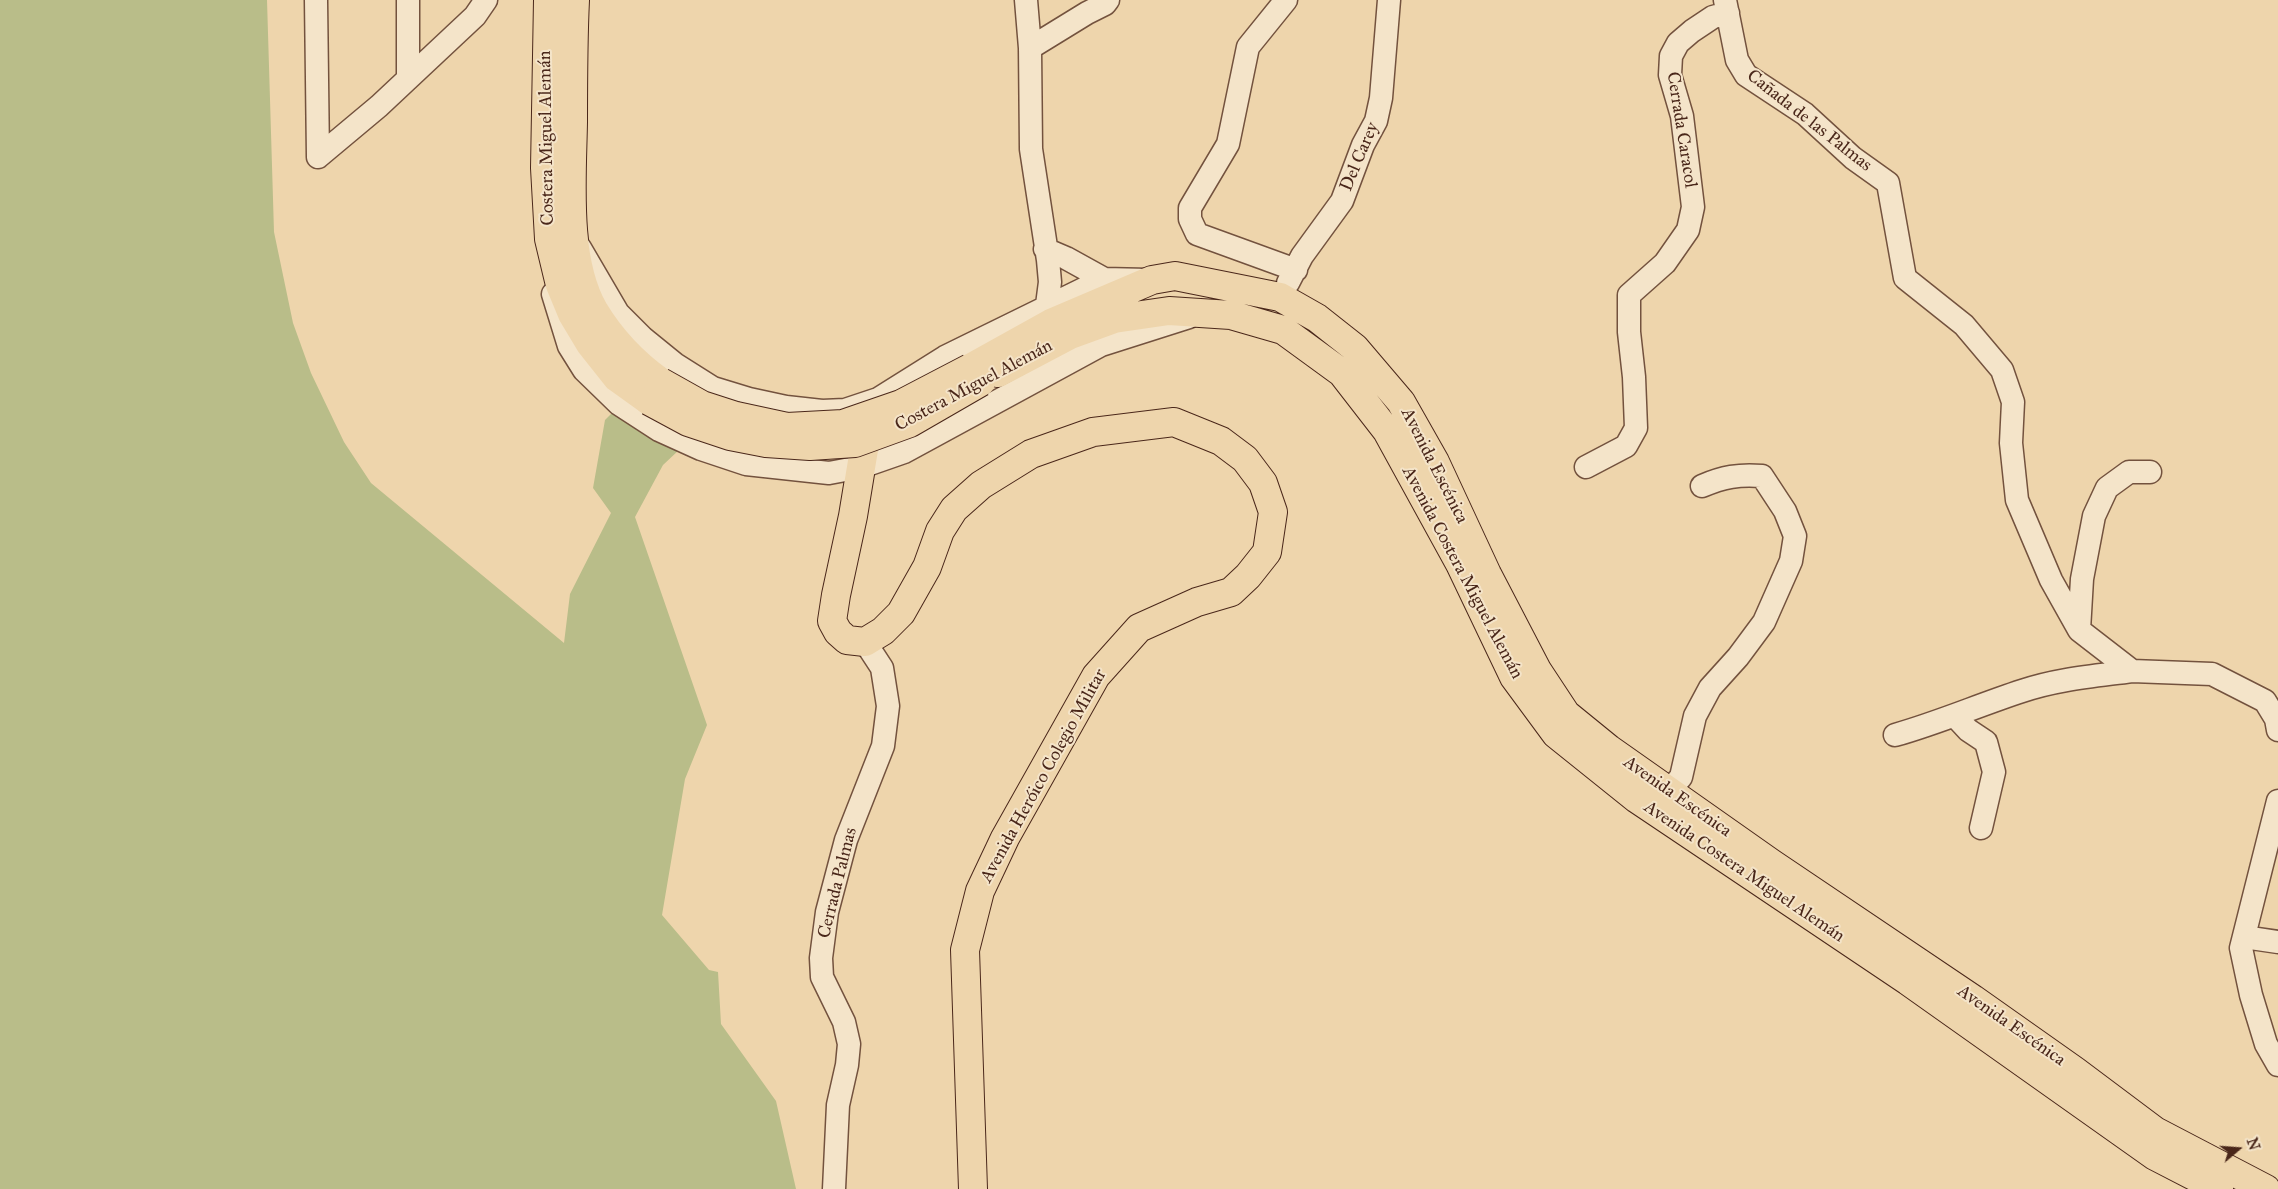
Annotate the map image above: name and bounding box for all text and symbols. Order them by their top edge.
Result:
street label: Costera Miguel Alemán [535,50,559,226]
street label: Cañada de las Palmas [1742,65,1876,177]
street label: Cerrada Caracol [1661,70,1701,190]
street label: Del Carey [1336,119,1384,195]
street label: Costera Miguel Alemán [892,335,1056,437]
street label: Avenida Escénica [1396,405,1472,527]
street label: Avenida Costera Miguel Alemán [1397,463,1527,683]
street label: Avenida Heróico Colegio Militar [976,665,1112,887]
street label: Avenida Escénica [1619,752,1735,842]
street label: Avenida Costera Miguel Alemán [1640,797,1848,947]
street label: Cerrada Palmas [814,826,862,940]
street label: Avenida Escénica [1953,981,2069,1071]
north arrow [2213,1124,2263,1174]
text: N [2243,1136,2263,1152]

